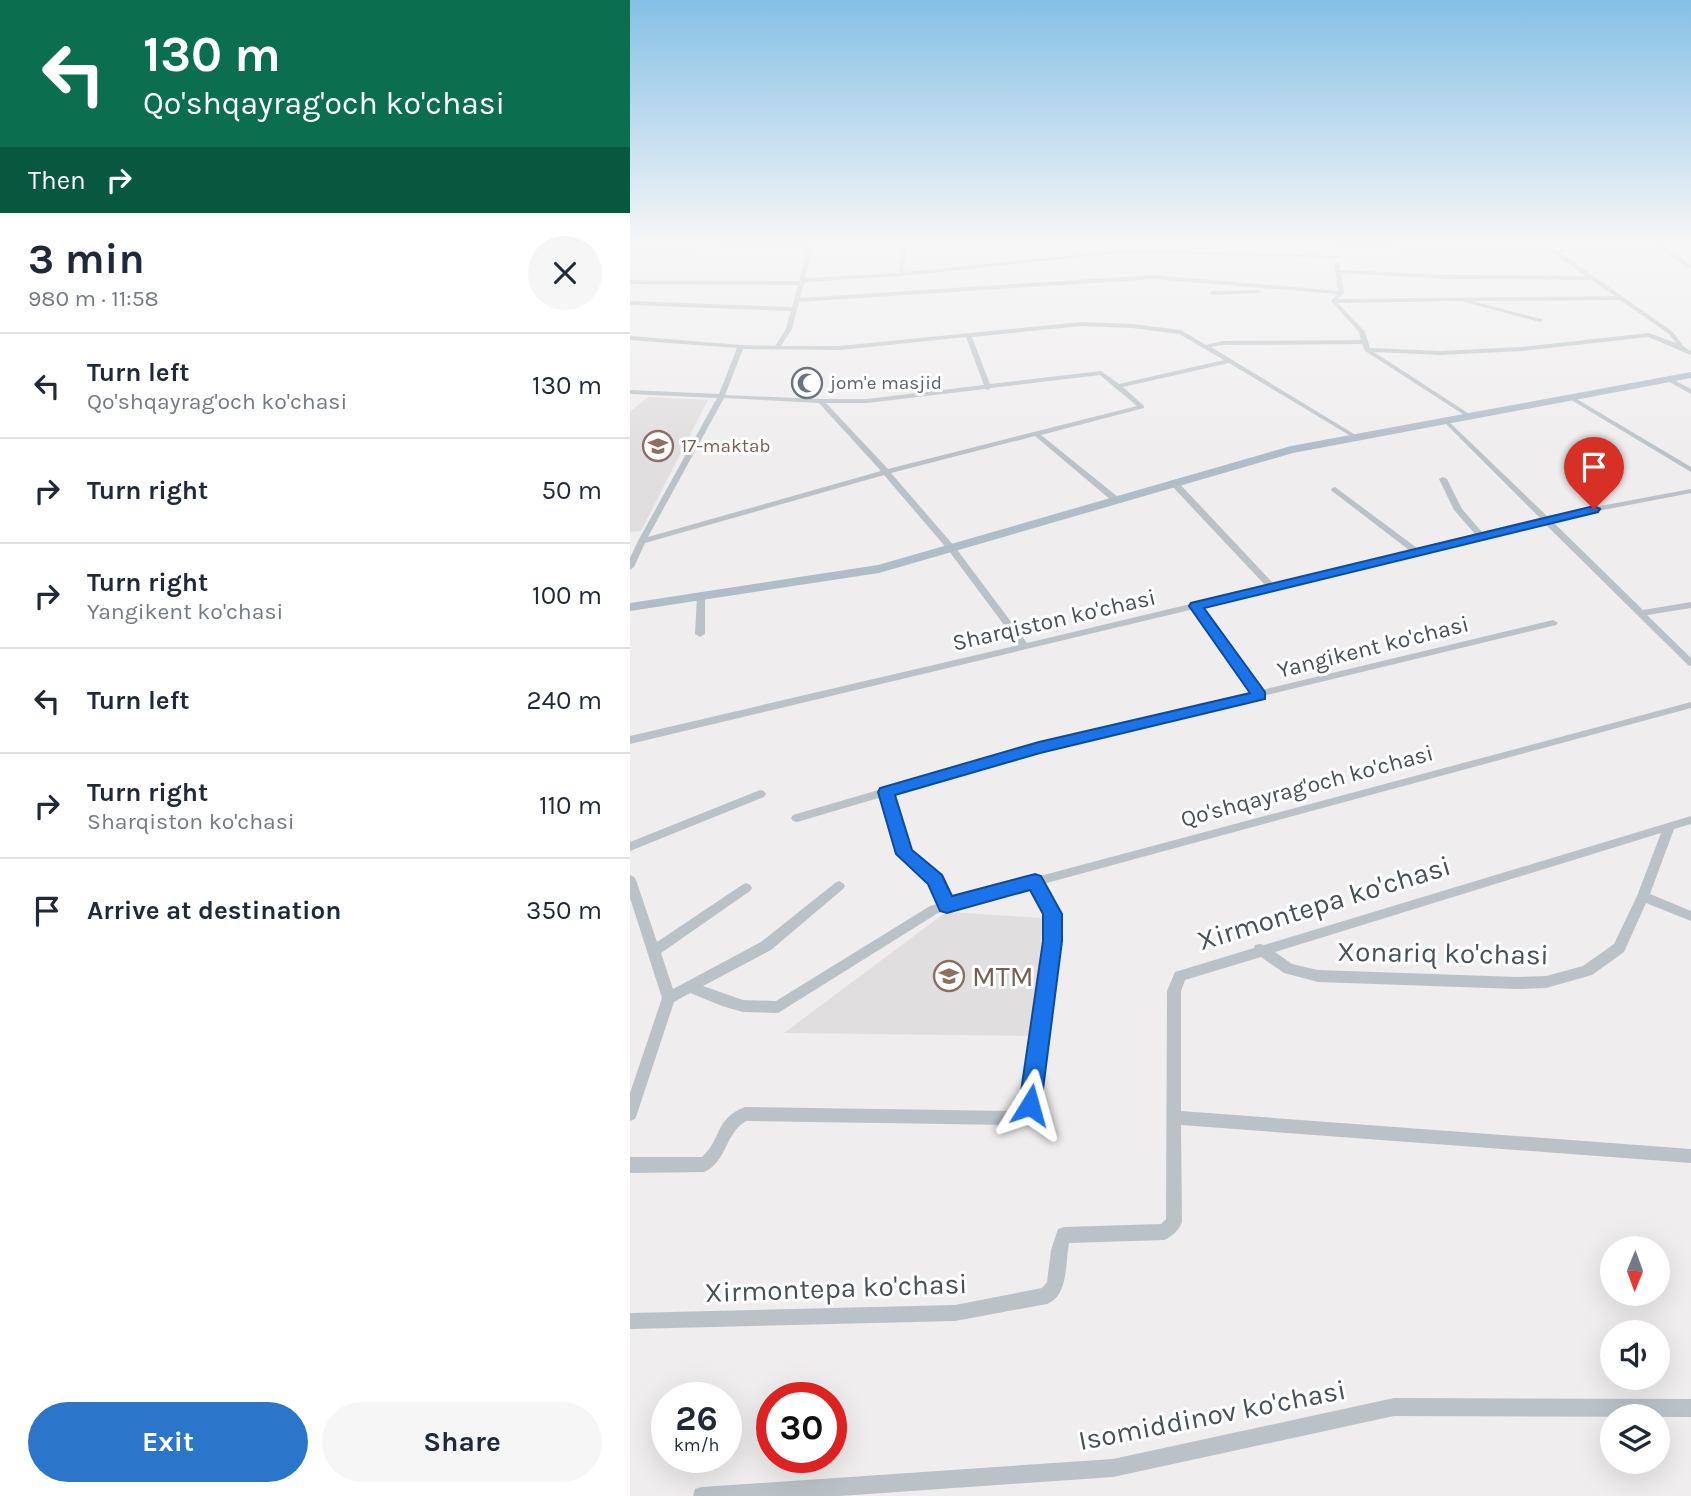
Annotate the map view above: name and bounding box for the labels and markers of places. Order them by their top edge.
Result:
mosque icon: jom'e masjid [790,366,824,400]
place label: jom'e masjid [828,372,942,394]
school or university icon: 17-maktab [641,429,675,463]
place label: 17-maktab [681,435,771,457]
pin [1564,437,1624,509]
school or university icon: MTM [932,959,966,993]
place label: MTM [972,960,1033,993]

